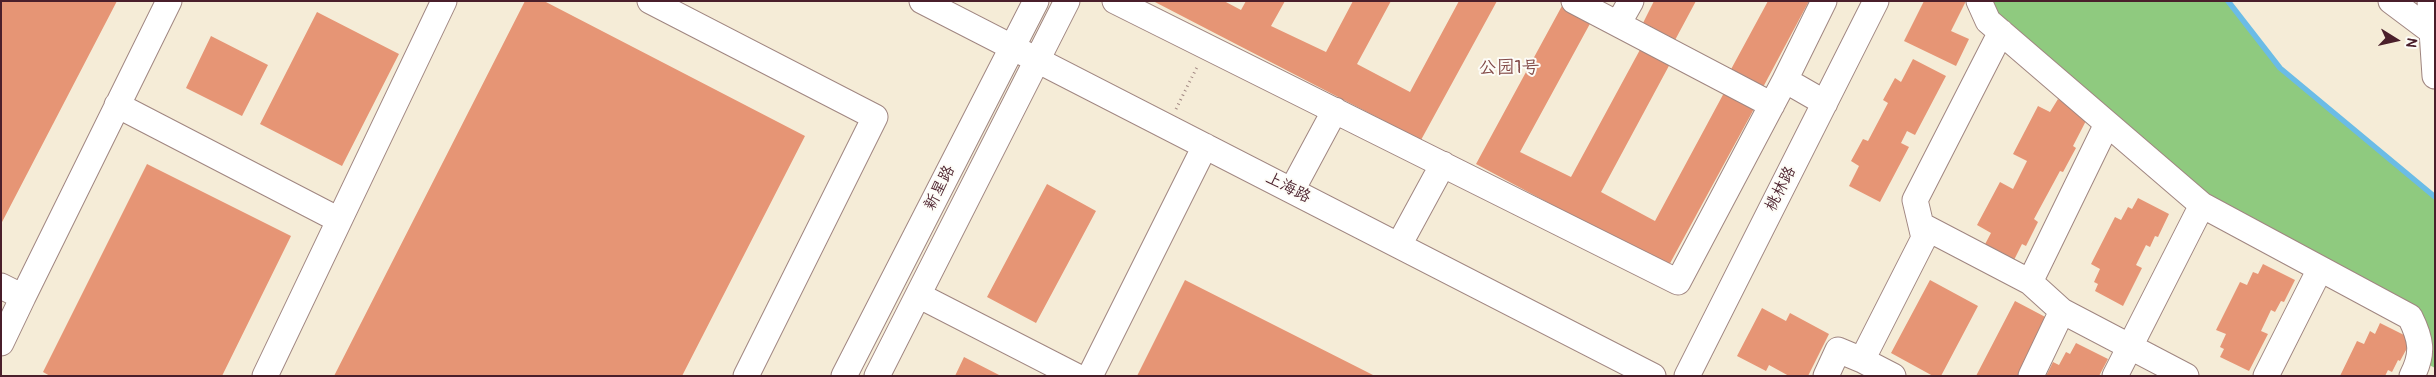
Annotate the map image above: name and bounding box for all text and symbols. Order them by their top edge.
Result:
north arrow [2371,15,2421,65]
text: N [2402,37,2420,49]
district label: 公园1号 [1478,57,1540,79]
street label: 新星路 [921,162,959,214]
street label: 桃林路 [1762,163,1800,215]
street label: 上海路 [1262,169,1314,207]

